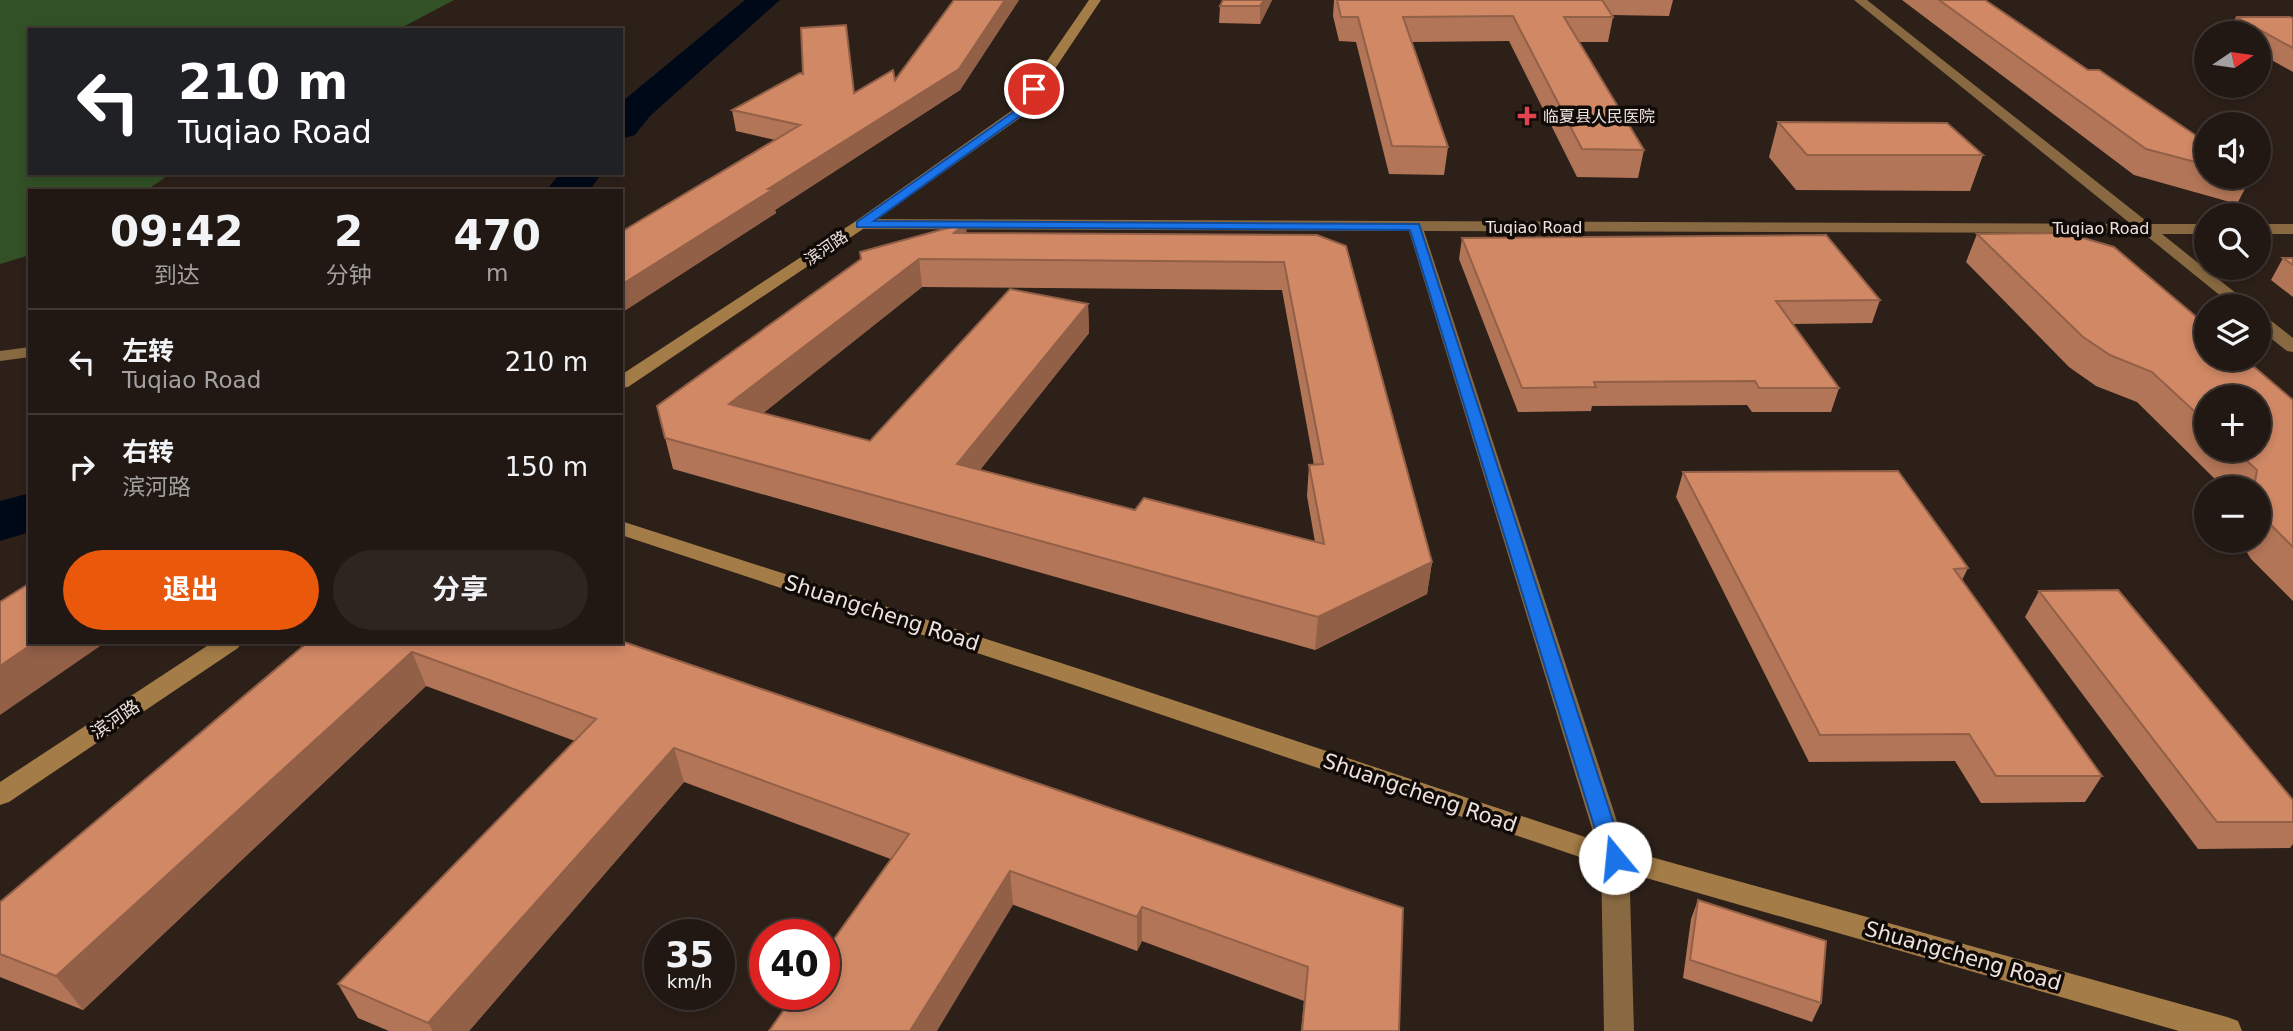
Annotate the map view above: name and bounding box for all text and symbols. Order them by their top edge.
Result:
north arrow [2194,21,2272,98]
map controls [2194,21,2271,553]
text: 210 m [178,54,348,111]
icon: left [63,56,154,147]
pin [1004,59,1064,119]
icon: arrive [1015,70,1053,108]
marker: 临夏县人民医院 [1517,106,1537,126]
place label: 临夏县人民医院 [1543,107,1655,126]
button: sound [2194,112,2271,189]
text: Tuqiao Road [178,113,372,151]
button: search [2194,203,2271,280]
text: 09:42 [110,207,244,256]
text: 2 [334,207,363,256]
text: 470 [453,211,541,260]
street label: Tuqiao Road [1485,218,1582,237]
street label: Tuqiao Road [2052,219,2149,238]
street label: 滨河路 [801,227,851,269]
text: m [486,260,508,286]
text: 到达 [154,262,200,288]
text: 分钟 [326,262,372,288]
button: layers [2194,294,2271,371]
text: 左转 [122,336,174,366]
icon: left [63,343,101,381]
text: 210 m [505,347,588,377]
text: Tuqiao Road [122,367,261,393]
button: + [2194,385,2271,462]
text: 右转 [122,437,174,467]
icon: right [63,448,101,486]
text: 150 m [505,452,588,482]
text: 滨河路 [122,474,191,500]
button: − [2194,476,2271,553]
button: 退出 [63,550,319,630]
button: 分享 [333,550,588,630]
street label: Shuangcheng Road [782,570,982,656]
street label: 滨河路 [87,695,143,743]
street label: Shuangcheng Road [1320,749,1520,837]
position arrow [1578,821,1652,895]
street label: Shuangcheng Road [1862,916,2064,996]
speed limit sign: 40 [749,919,840,1010]
text: 35 [665,935,714,975]
text: km/h [667,971,712,992]

